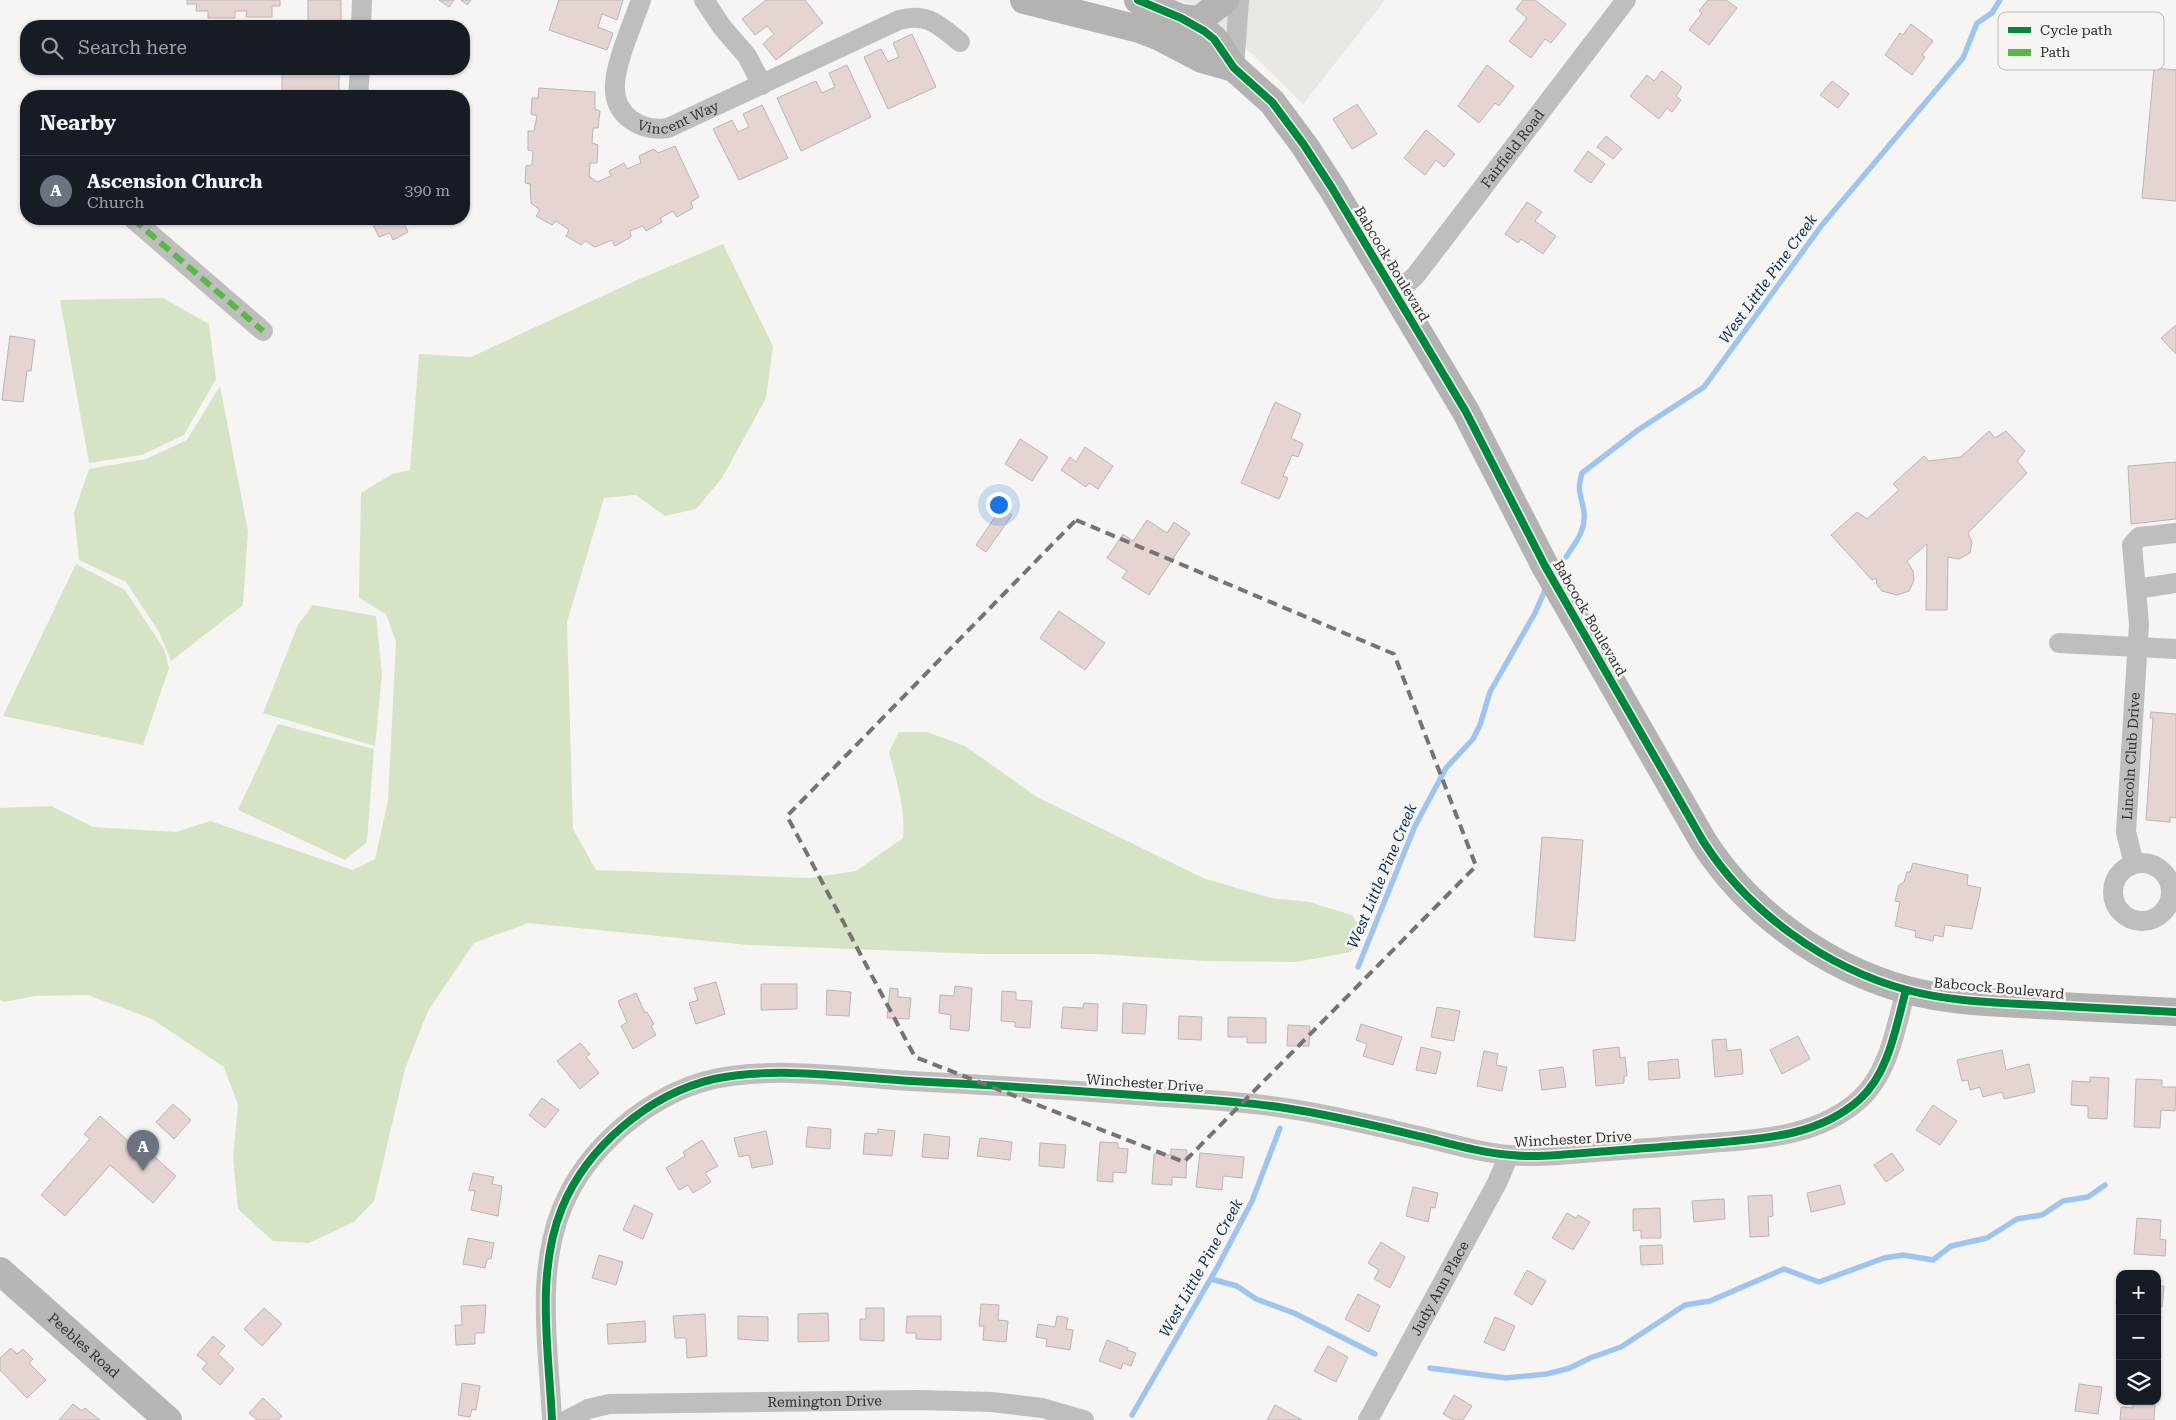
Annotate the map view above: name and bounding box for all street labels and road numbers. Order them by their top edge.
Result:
street label: Vincent Way [635,97,722,137]
street label: Fairfield Road [1478,106,1547,191]
street label: Babcock Boulevard [1351,204,1433,324]
street label: Babcock Boulevard [1550,557,1630,679]
street label: Lincoln Club Drive [2119,692,2143,820]
street label: Babcock Boulevard [1933,974,2065,1002]
street label: Winchester Drive [1086,1071,1204,1095]
street label: Winchester Drive [1514,1128,1632,1150]
street label: Judy Ann Place [1408,1238,1472,1338]
street label: Peebles Road [45,1310,123,1381]
street label: Remington Drive [767,1392,882,1410]

